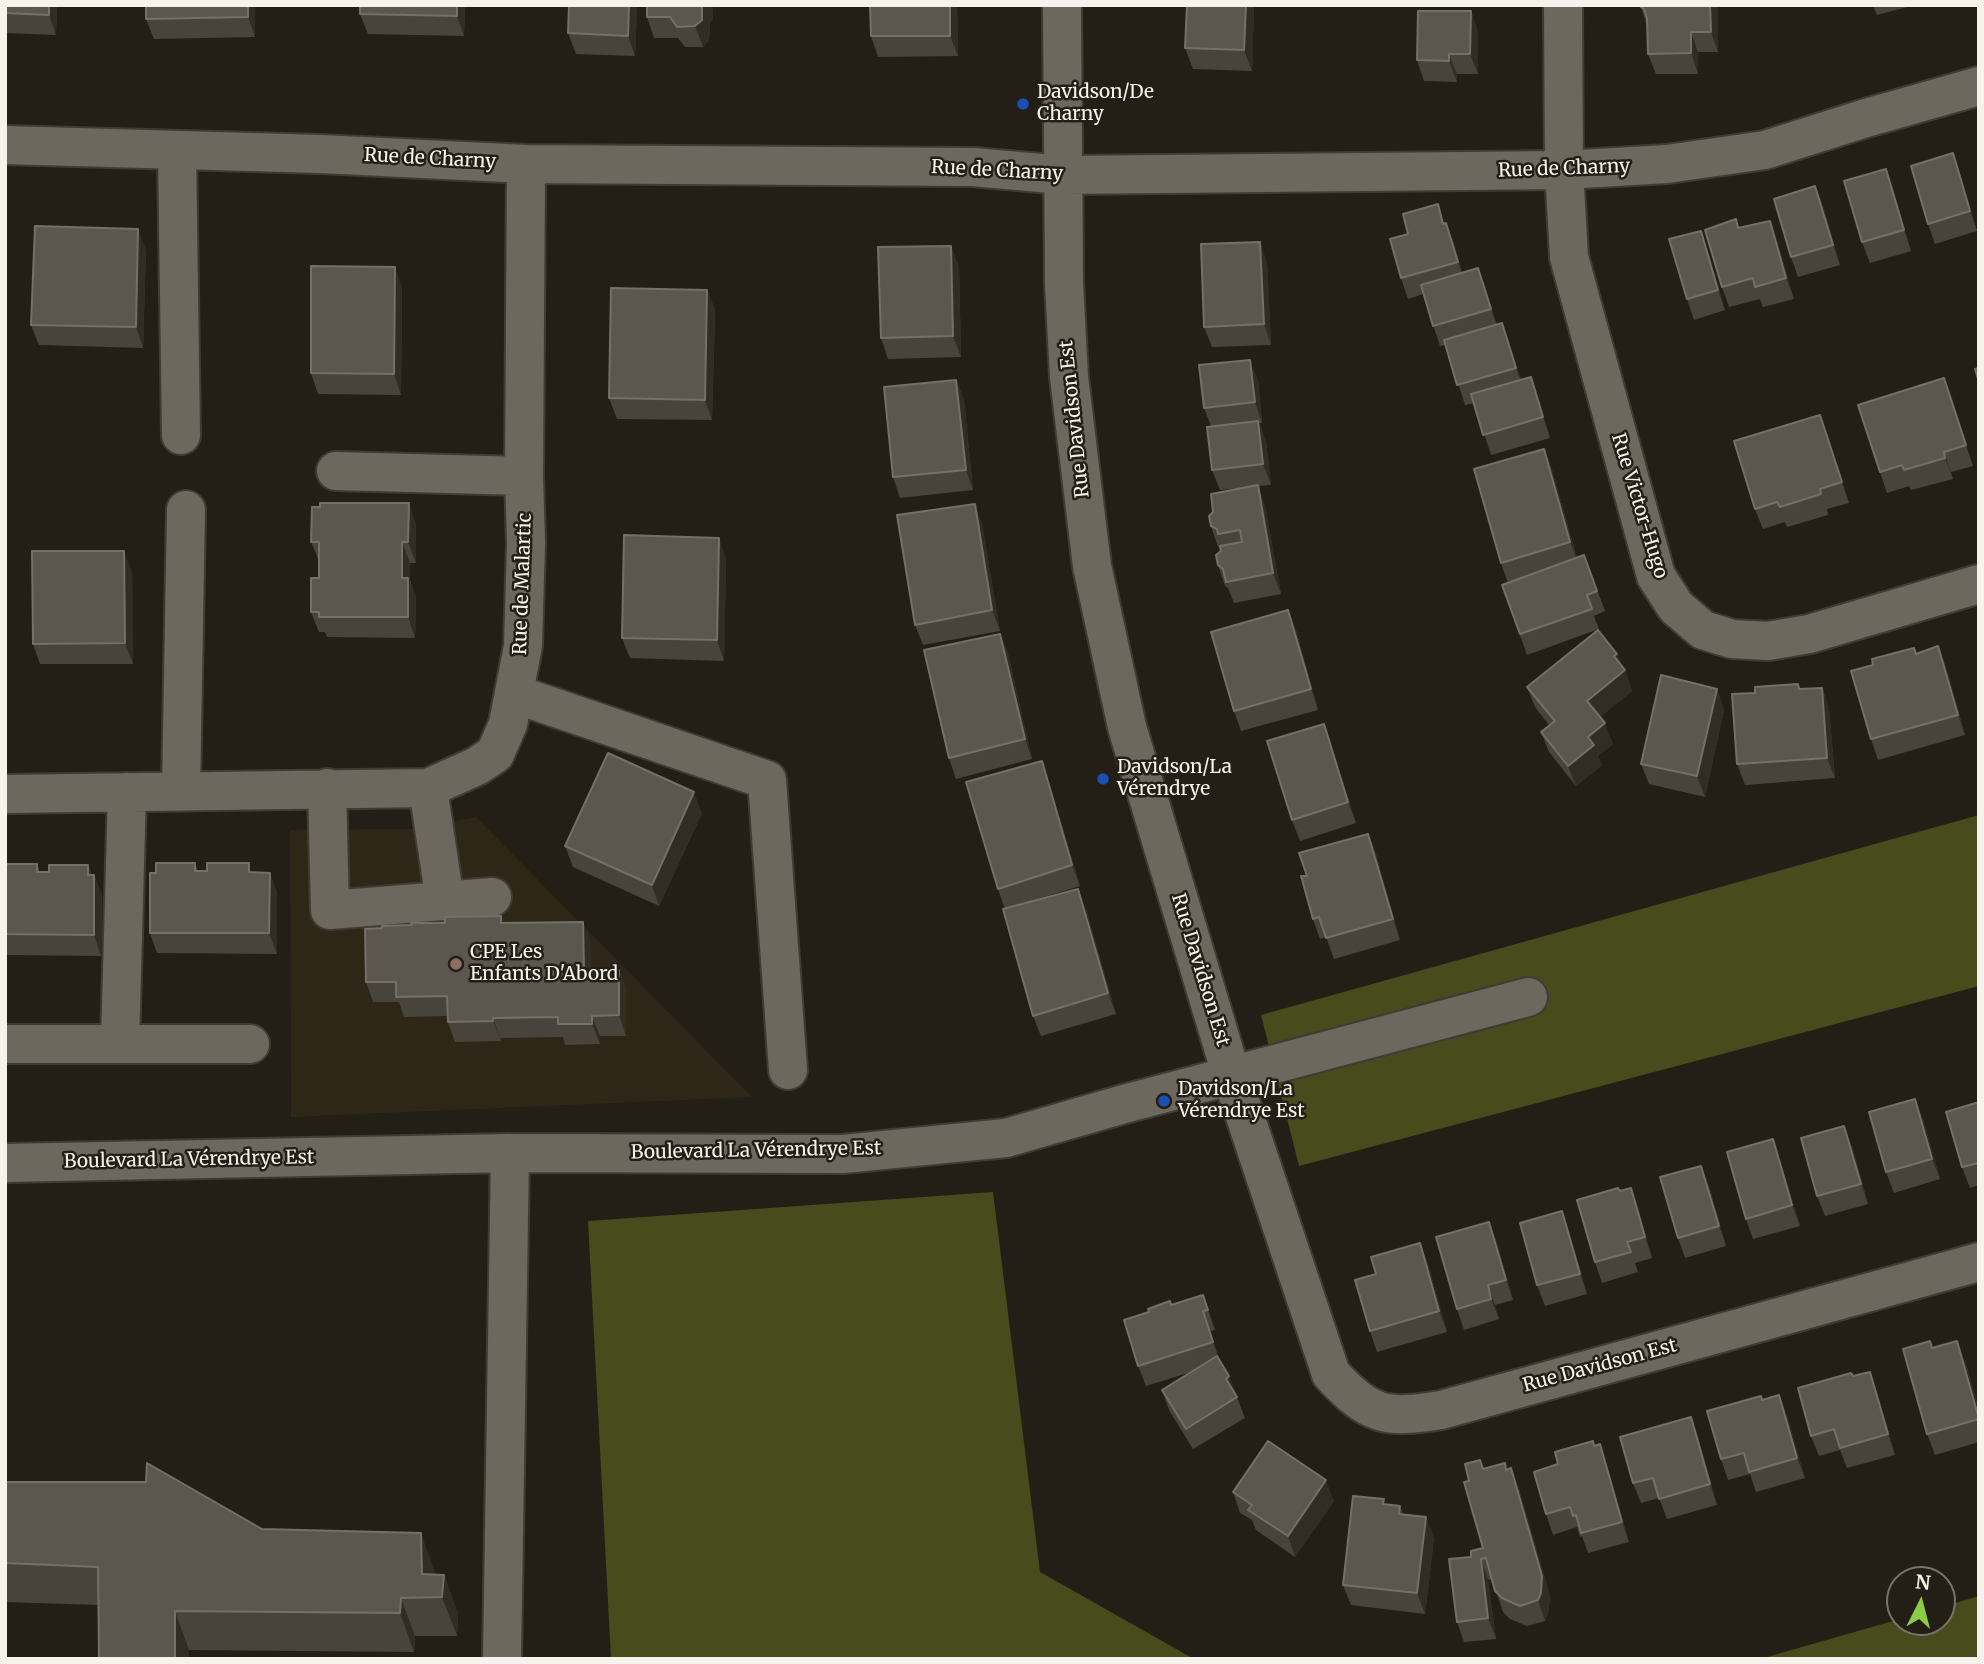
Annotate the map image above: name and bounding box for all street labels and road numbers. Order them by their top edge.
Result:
street label: Rue de Charny [363,144,497,174]
street label: Rue de Charny [1498,155,1630,183]
street label: Rue de Charny [930,156,1064,186]
street label: Rue Davidson Est [1055,339,1095,499]
street label: Rue Victor-Hugo [1606,431,1672,581]
street label: Rue de Malartic [509,513,537,655]
street label: Rue Davidson Est [1166,891,1234,1049]
street label: Boulevard La Vérendrye Est [630,1137,882,1165]
street label: Boulevard La Vérendrye Est [63,1146,315,1174]
street label: Rue Davidson Est [1521,1334,1679,1398]

